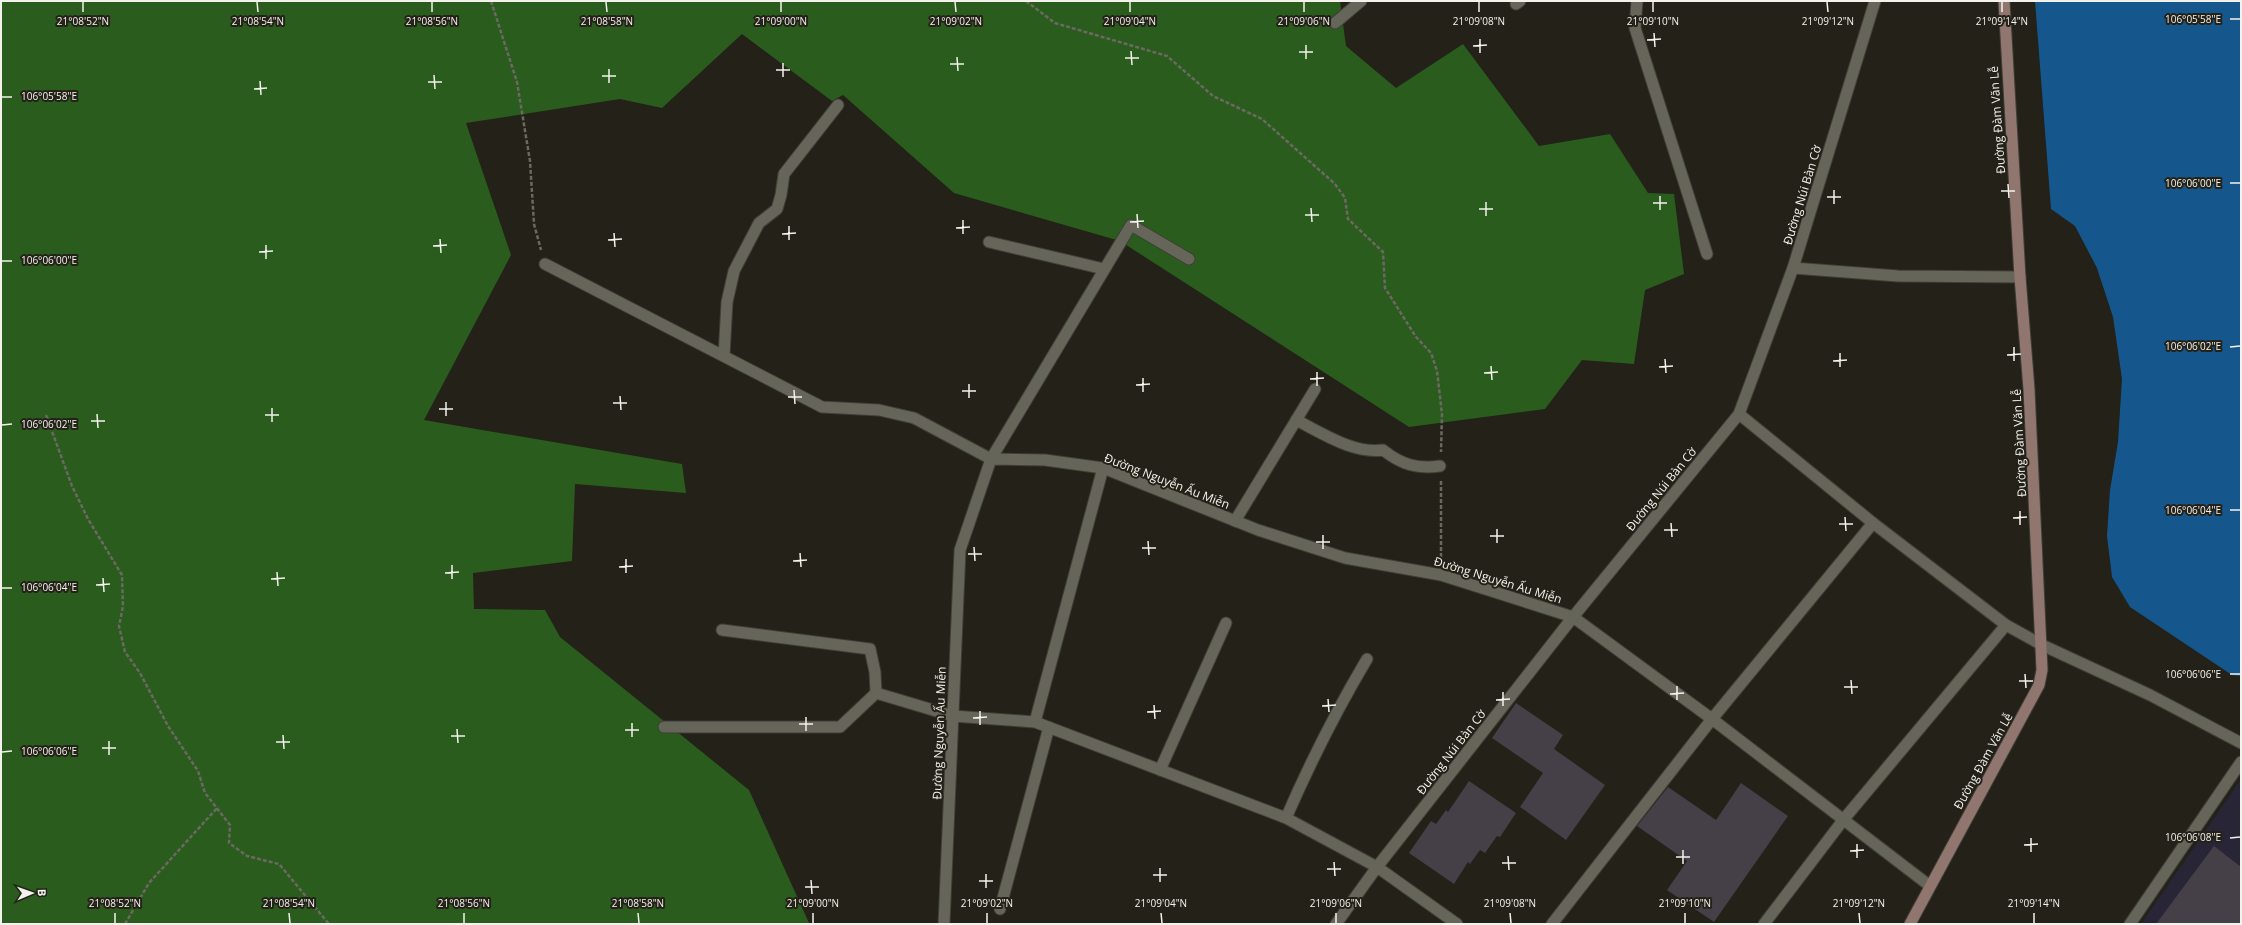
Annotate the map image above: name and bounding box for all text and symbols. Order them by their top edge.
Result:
text: 106°05'58"E [2165,12,2221,26]
text: 21°08'52"N [57,14,109,28]
text: 21°08'54"N [232,14,284,28]
text: 21°08'56"N [406,14,458,28]
text: 21°08'58"N [581,14,633,28]
text: 21°09'00"N [755,14,807,28]
text: 21°09'02"N [930,14,982,28]
text: 21°09'04"N [1104,14,1156,28]
text: 21°09'06"N [1278,14,1330,28]
text: 21°09'08"N [1453,14,1505,28]
text: 21°09'10"N [1627,14,1679,28]
text: 21°09'12"N [1802,14,1854,28]
text: 21°09'14"N [1976,14,2028,28]
street label: Đường Đàm Văn Lễ [1985,65,2009,174]
text: 106°05'58"E [21,89,77,103]
street label: Đường Núi Bàn Cờ [1779,142,1825,247]
text: 106°06'00"E [2165,176,2221,190]
text: 106°06'00"E [21,253,77,267]
text: 106°06'02"E [2165,339,2221,353]
street label: Đường Đàm Văn Lễ [2008,388,2030,497]
text: 106°06'02"E [21,417,77,431]
street label: Đường Núi Bàn Cờ [1622,443,1701,534]
street label: Đường Nguyễn Ấu Miễn [1102,449,1232,513]
text: 106°06'04"E [2165,503,2221,517]
street label: Đường Nguyễn Ấu Miễn [1432,552,1564,608]
text: 106°06'04"E [21,580,77,594]
street label: Đường Nguyễn Ấu Miễn [928,666,950,800]
text: 106°06'06"E [2165,667,2221,681]
street label: Đường Núi Bàn Cờ [1412,706,1490,798]
street label: Đường Đàm Văn Lễ [1949,709,2017,812]
text: 106°06'06"E [21,744,77,758]
text: 106°06'08"E [2165,830,2221,844]
north arrow [12,873,52,913]
text: B [35,889,50,897]
text: 21°08'52"N [89,896,141,910]
text: 21°08'54"N [263,896,315,910]
text: 21°08'56"N [438,896,490,910]
text: 21°08'58"N [612,896,664,910]
text: 21°09'00"N [787,896,839,910]
text: 21°09'02"N [961,896,1013,910]
text: 21°09'04"N [1135,896,1187,910]
text: 21°09'06"N [1310,896,1362,910]
text: 21°09'08"N [1484,896,1536,910]
text: 21°09'10"N [1659,896,1711,910]
text: 21°09'12"N [1833,896,1885,910]
text: 21°09'14"N [2008,896,2060,910]

